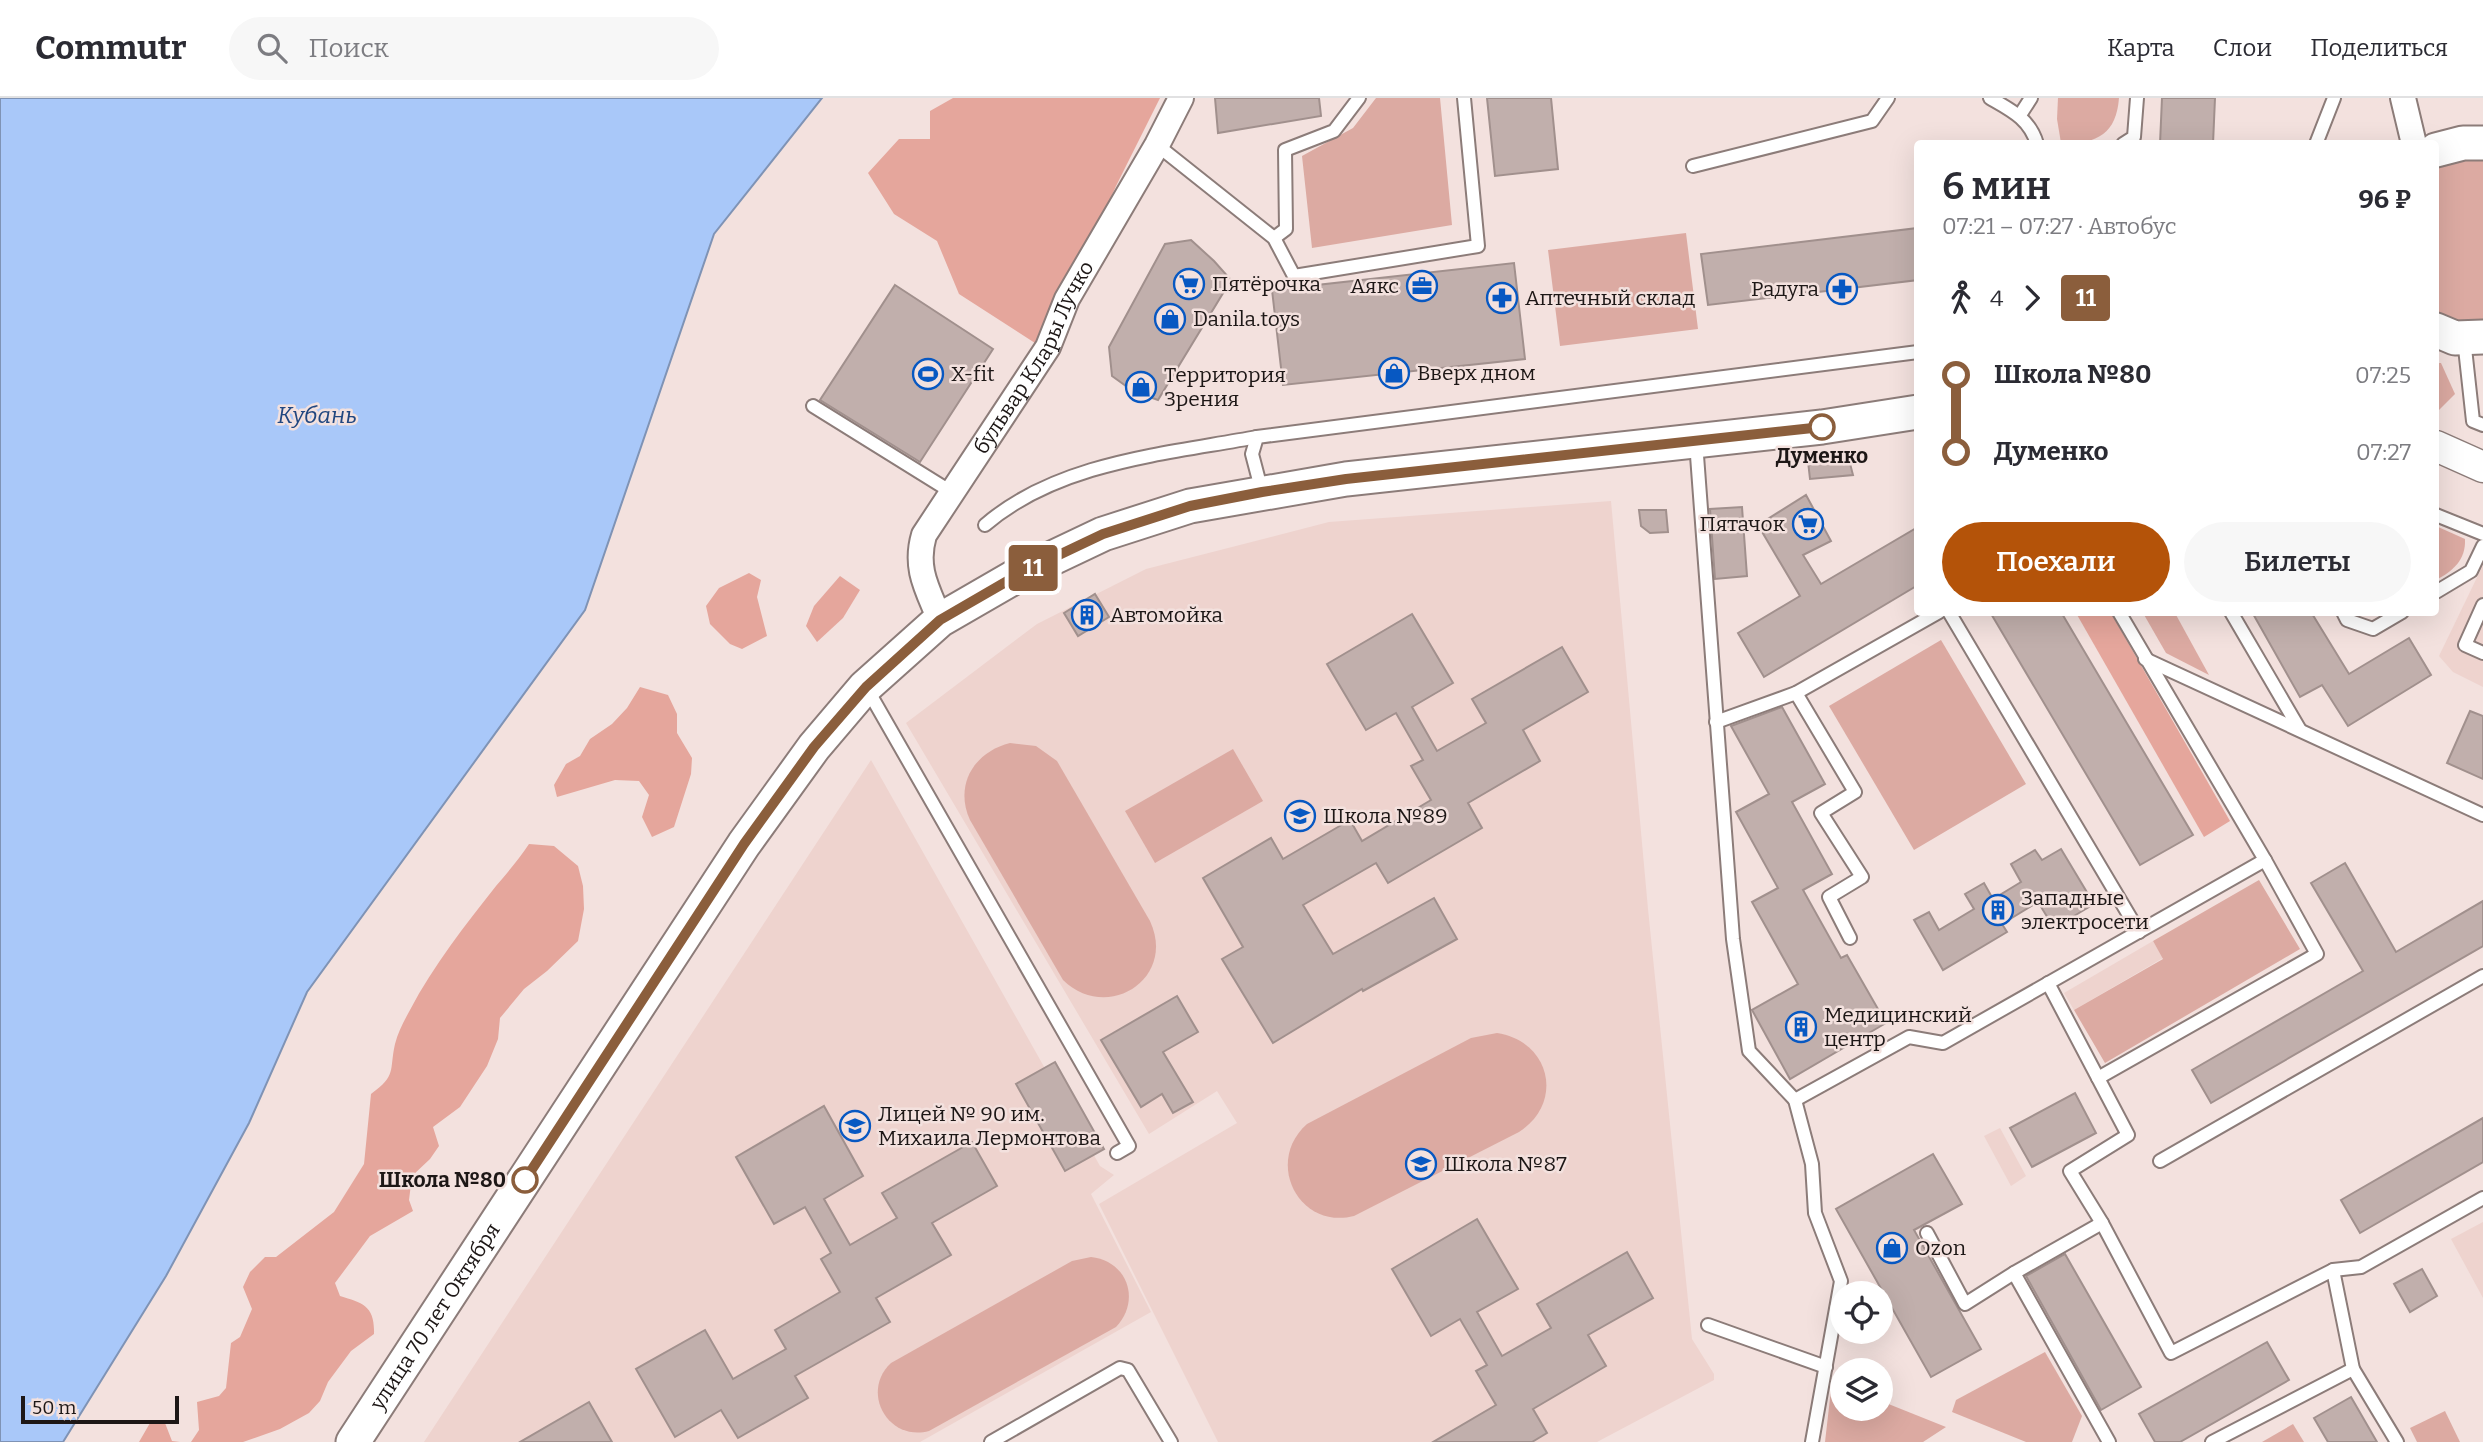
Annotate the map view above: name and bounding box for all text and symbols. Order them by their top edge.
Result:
search box [229,17,719,80]
text: Commutr [35,28,187,68]
icon: search [253,29,291,67]
text: Поиск [309,33,389,64]
text: Карта [2107,34,2175,62]
text: Слои [2213,34,2272,62]
text: Поделиться [2310,34,2448,62]
text: 6 мин [1942,163,2051,209]
text: 96 ₽ [2359,184,2411,215]
text: 07:21 – 07:27 · Автобус [1942,212,2177,240]
street label: бульвар Клары Лучко [968,256,1099,459]
supermarket icon: Пятёрочка [1172,267,1206,301]
office icon: Аякс [1405,269,1439,303]
place label: Пятёрочка [1212,271,1322,297]
pharmacy icon: Радуга [1825,272,1859,306]
place label: Аякс [1350,273,1399,299]
place label: Радуга [1751,276,1819,302]
icon: walk [1942,279,1980,317]
icon: forward [2013,279,2051,317]
pharmacy icon: Аптечный склад [1485,281,1519,315]
text: 4 [1990,284,2003,312]
text: 11 [2075,284,2096,312]
place label: Аптечный склад [1525,285,1695,311]
shop icon: Danila.toys [1153,302,1187,336]
place label: Danila.toys [1193,306,1300,332]
shop icon: Вверх дном [1377,356,1411,390]
sports icon: X-fit [911,357,945,391]
text: Школа №80 [1994,359,2151,390]
place label: Вверх дном [1417,360,1536,386]
place label: X-fit [951,361,995,387]
text: 07:25 [2355,361,2411,389]
place label: Территория Зрения [1164,362,1286,412]
shop icon: Территория Зрения [1124,370,1158,404]
water label: Кубань [277,401,357,429]
marker: Думенко [1809,414,1835,440]
text: Думенко [1994,436,2108,467]
text: 07:27 [2356,438,2411,466]
place label: Думенко [1776,443,1868,469]
supermarket icon: Пятачок [1791,507,1825,541]
place label: Пятачок [1699,511,1786,537]
button: Поехали [1942,522,2170,602]
button: Билеты [2184,522,2411,602]
line badge: 11 [1002,545,1064,591]
text: 11 [1023,554,1043,582]
building icon: Автомойка [1070,598,1104,632]
place label: Автомойка [1110,602,1223,628]
school or university icon: Школа №89 [1283,799,1317,833]
place label: Школа №89 [1323,803,1448,829]
place label: Западные электросети [2021,885,2149,935]
building icon: Западные электросети [1981,893,2015,927]
place label: Медицинский центр [1824,1002,1972,1052]
building icon: Медицинский центр [1784,1010,1818,1044]
place label: Лицей № 90 им. Михаила Лермонтова [878,1101,1102,1151]
school or university icon: Лицей № 90 им. Михаила Лермонтова [838,1109,872,1143]
school or university icon: Школа №87 [1404,1147,1438,1181]
place label: Школа №87 [1444,1151,1567,1177]
place label: Школа №80 [379,1167,506,1193]
marker: Школа №80 [512,1167,538,1193]
street label: улица 70 лет Октября [364,1218,506,1416]
shop icon: Ozon [1875,1231,1909,1265]
place label: Ozon [1915,1235,1966,1261]
map controls [1830,1281,1893,1421]
button: locate [1830,1281,1893,1344]
button: layers [1830,1358,1893,1421]
scale bar [21,1393,178,1425]
text: 50 m [32,1396,76,1419]

